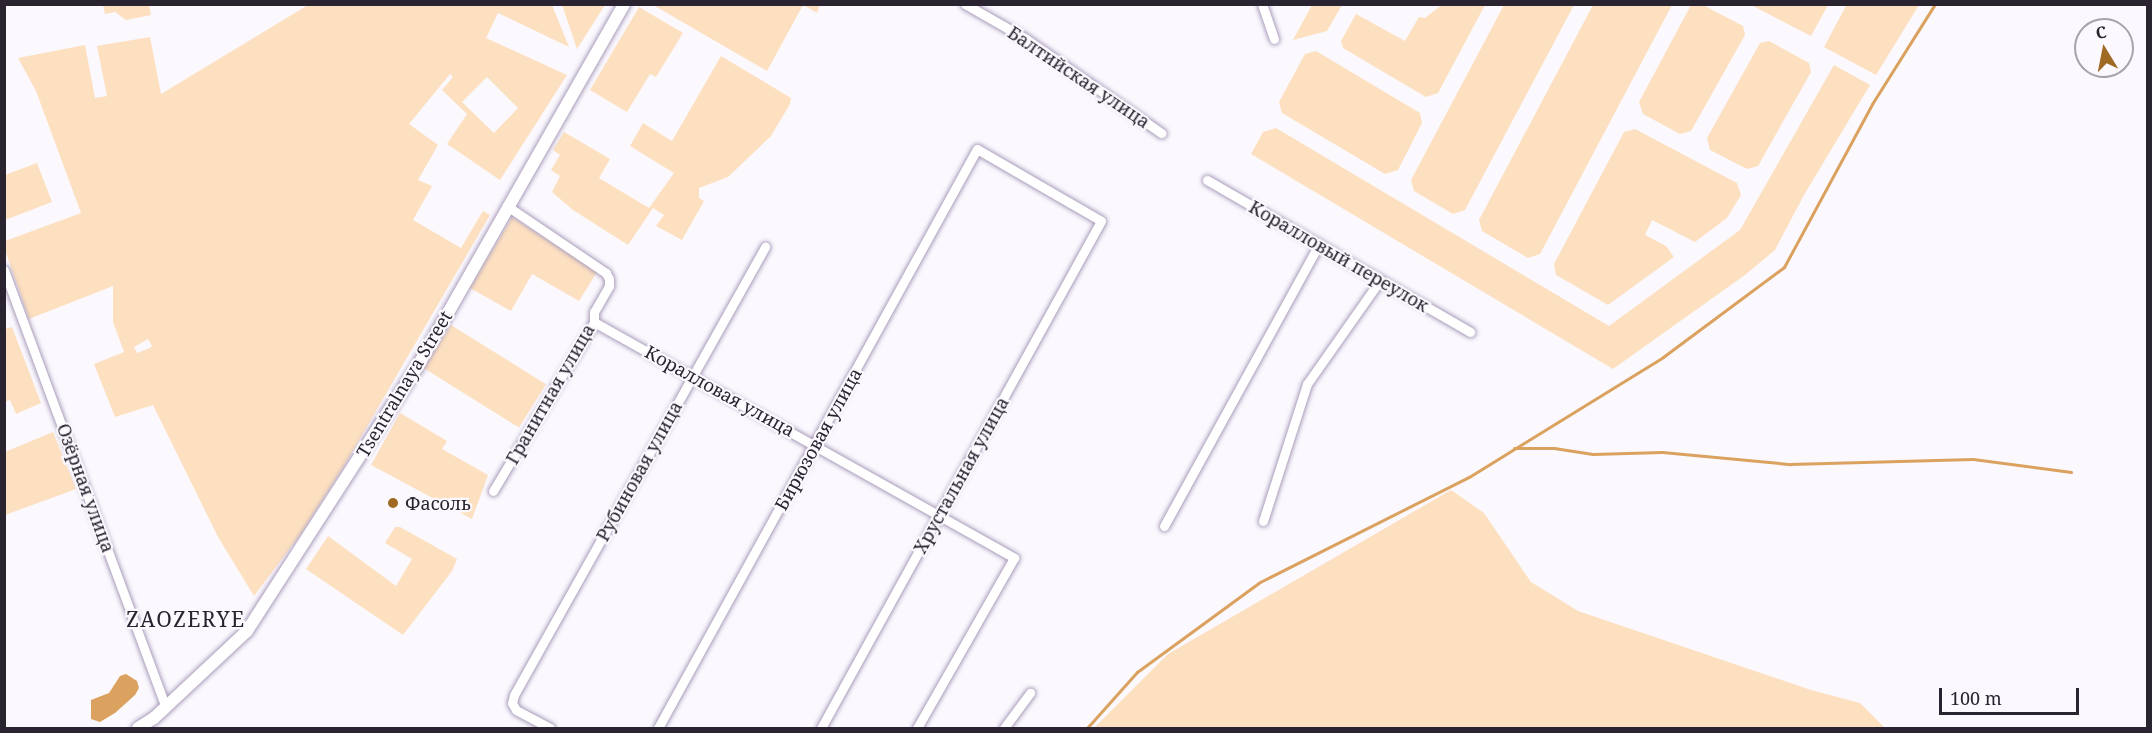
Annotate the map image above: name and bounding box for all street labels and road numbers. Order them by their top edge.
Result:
street label: Балтийская улица [1004,21,1154,133]
street label: Коралловый переулок [1245,196,1433,316]
street label: Tsentralnaya Street [352,307,456,461]
street label: Гранитная улица [501,320,599,468]
street label: Коралловая улица [641,341,799,441]
street label: Бирюзовая улица [770,364,866,514]
street label: Хрустальная улица [909,393,1013,557]
street label: Рубиновая улица [591,397,687,545]
street label: Озёрная улица [53,421,119,555]

